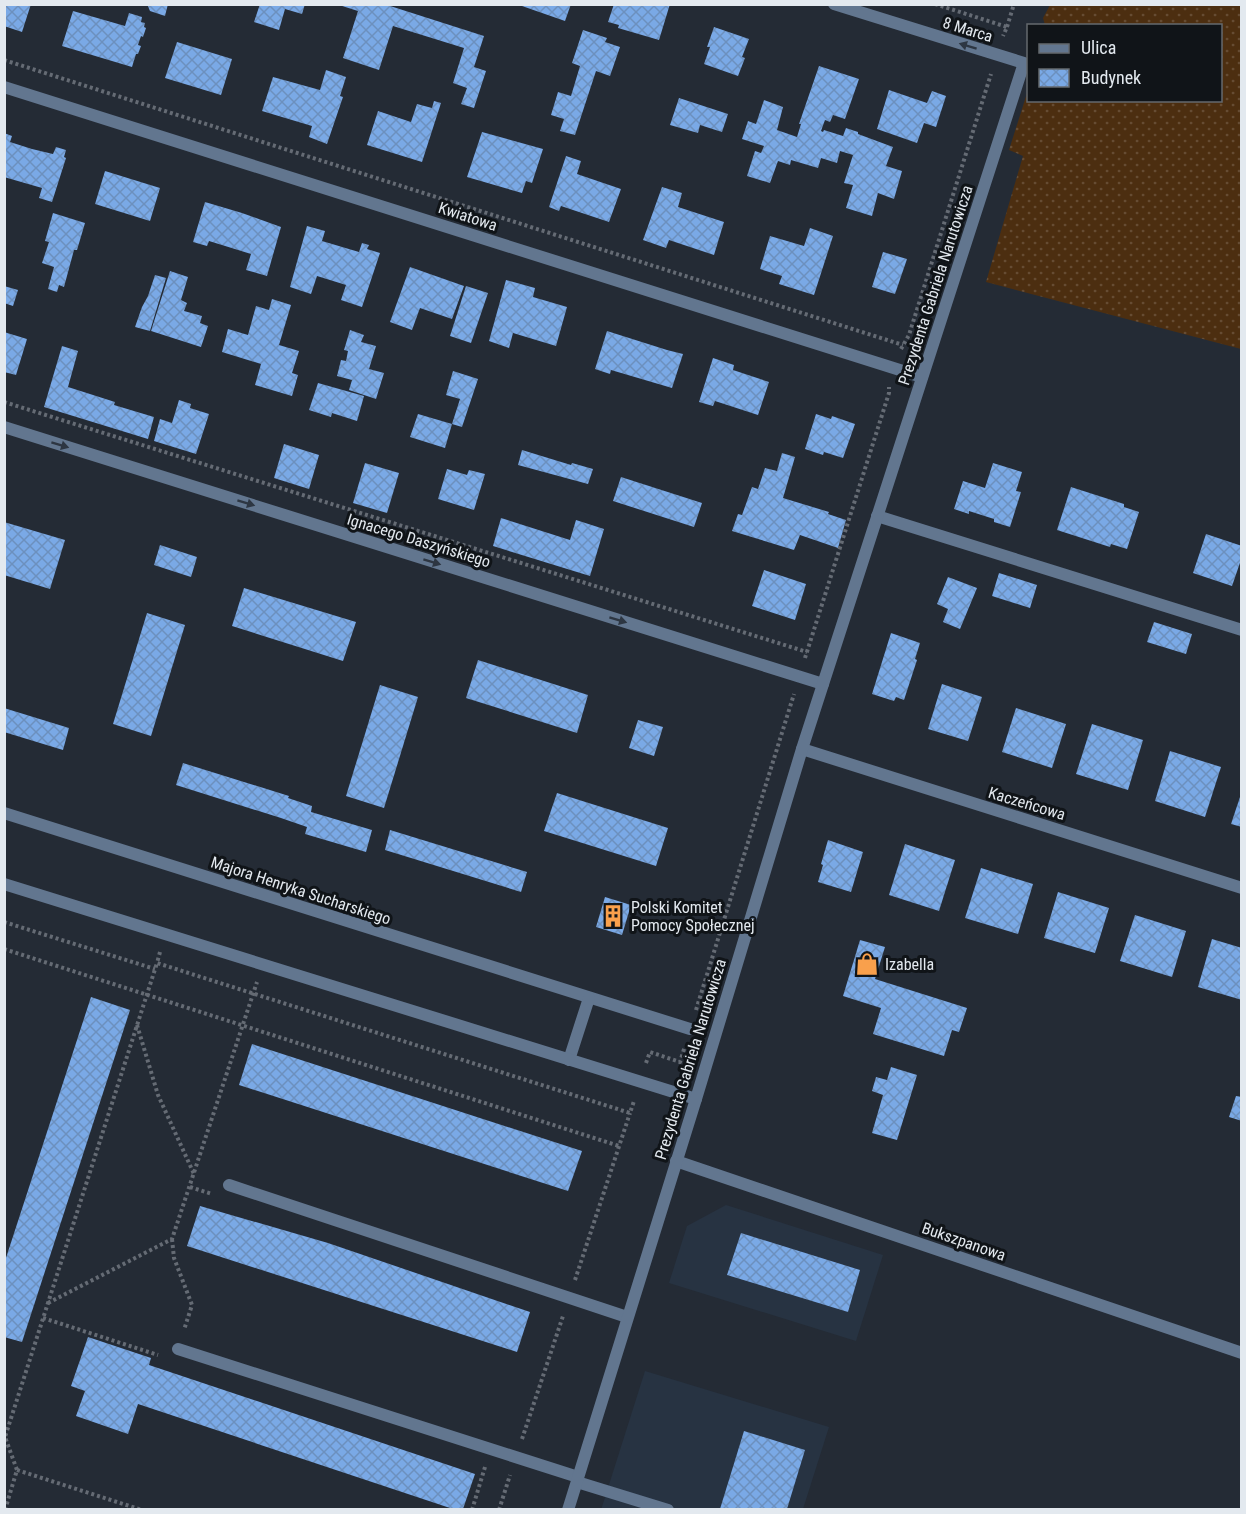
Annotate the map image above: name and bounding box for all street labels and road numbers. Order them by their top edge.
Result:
street label: 8 Marca [941,13,995,46]
street label: Prezydenta Gabriela Narutowicza [894,183,977,387]
street label: Kwiatowa [436,198,500,235]
street label: Ignacego Daszyńskiego [345,510,493,571]
street label: Kaczeńcowa [986,783,1068,824]
street label: Majora Henryka Sucharskiego [209,852,393,929]
street label: Prezydenta Gabriela Narutowicza [651,956,730,1162]
street label: Bukszpanowa [919,1218,1008,1265]

